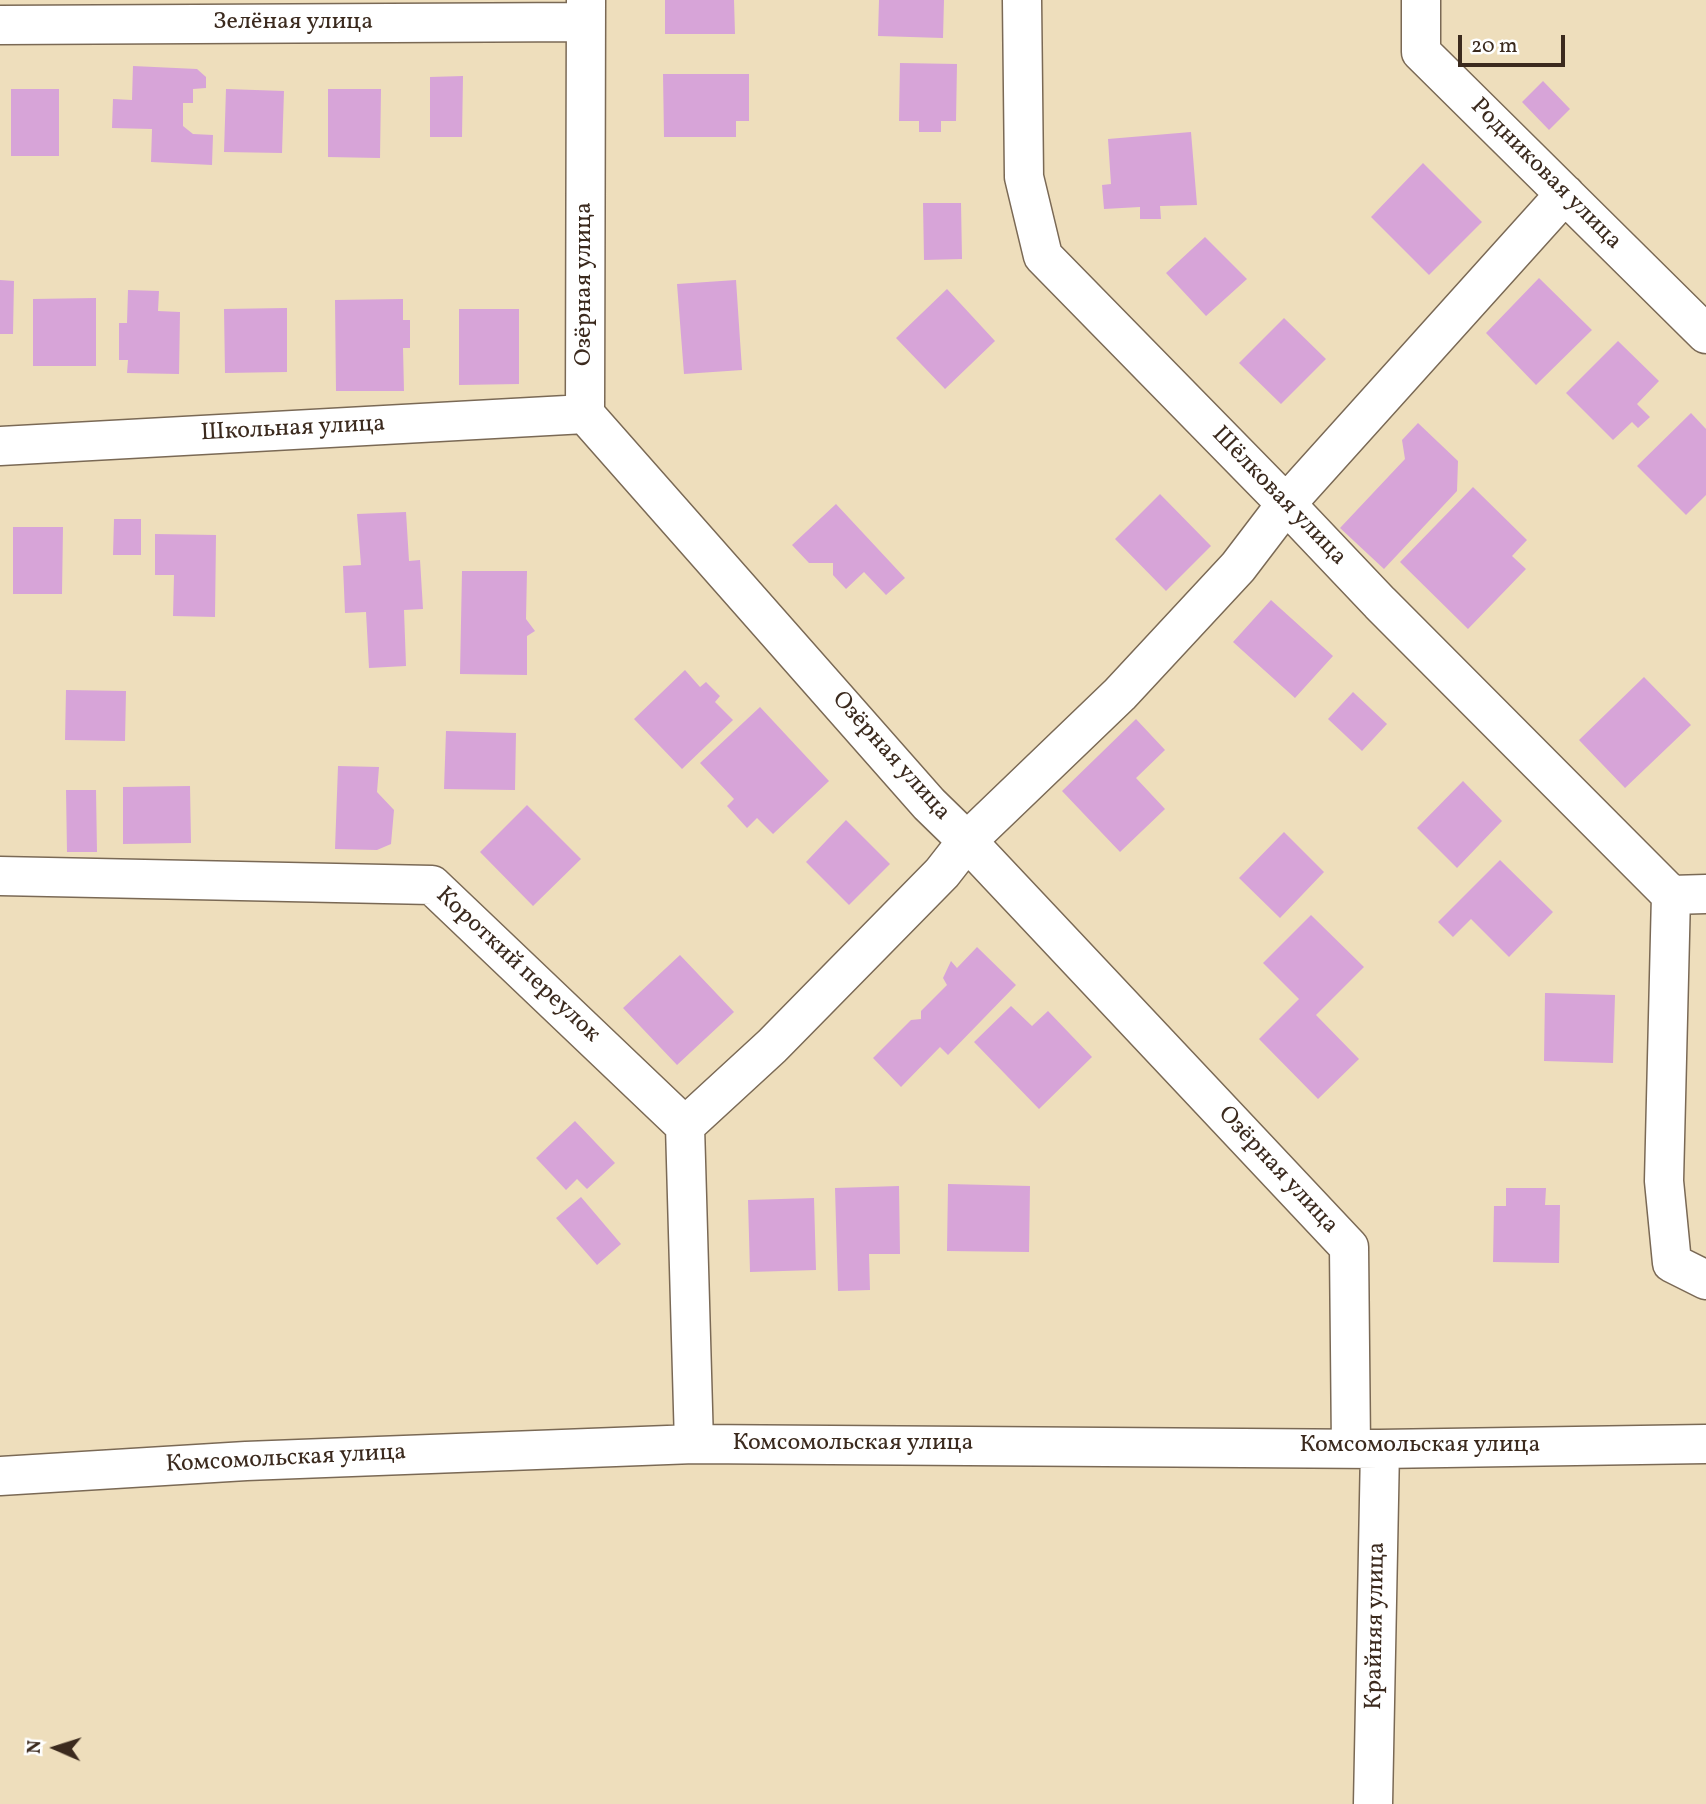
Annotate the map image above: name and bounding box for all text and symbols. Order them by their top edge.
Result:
street label: Зелёная улица [213,10,373,38]
scale bar [1461,21,1568,65]
text: 20 m [1471,32,1517,61]
street label: Родниковая улица [1463,93,1627,257]
street label: Озёрная улица [572,202,600,366]
street label: Школьная улица [200,411,386,449]
street label: Шёлковая улица [1204,421,1352,573]
street label: Озёрная улица [825,687,955,827]
street label: Короткий переулок [429,882,605,1050]
street label: Озёрная улица [1211,1101,1343,1241]
street label: Комсомольская улица [733,1431,973,1459]
street label: Комсомольская улица [1300,1433,1540,1461]
street label: Комсомольская улица [165,1439,407,1481]
street label: Крайняя улица [1361,1542,1393,1710]
north arrow [21,1713,91,1783]
text: N [22,1739,48,1754]

